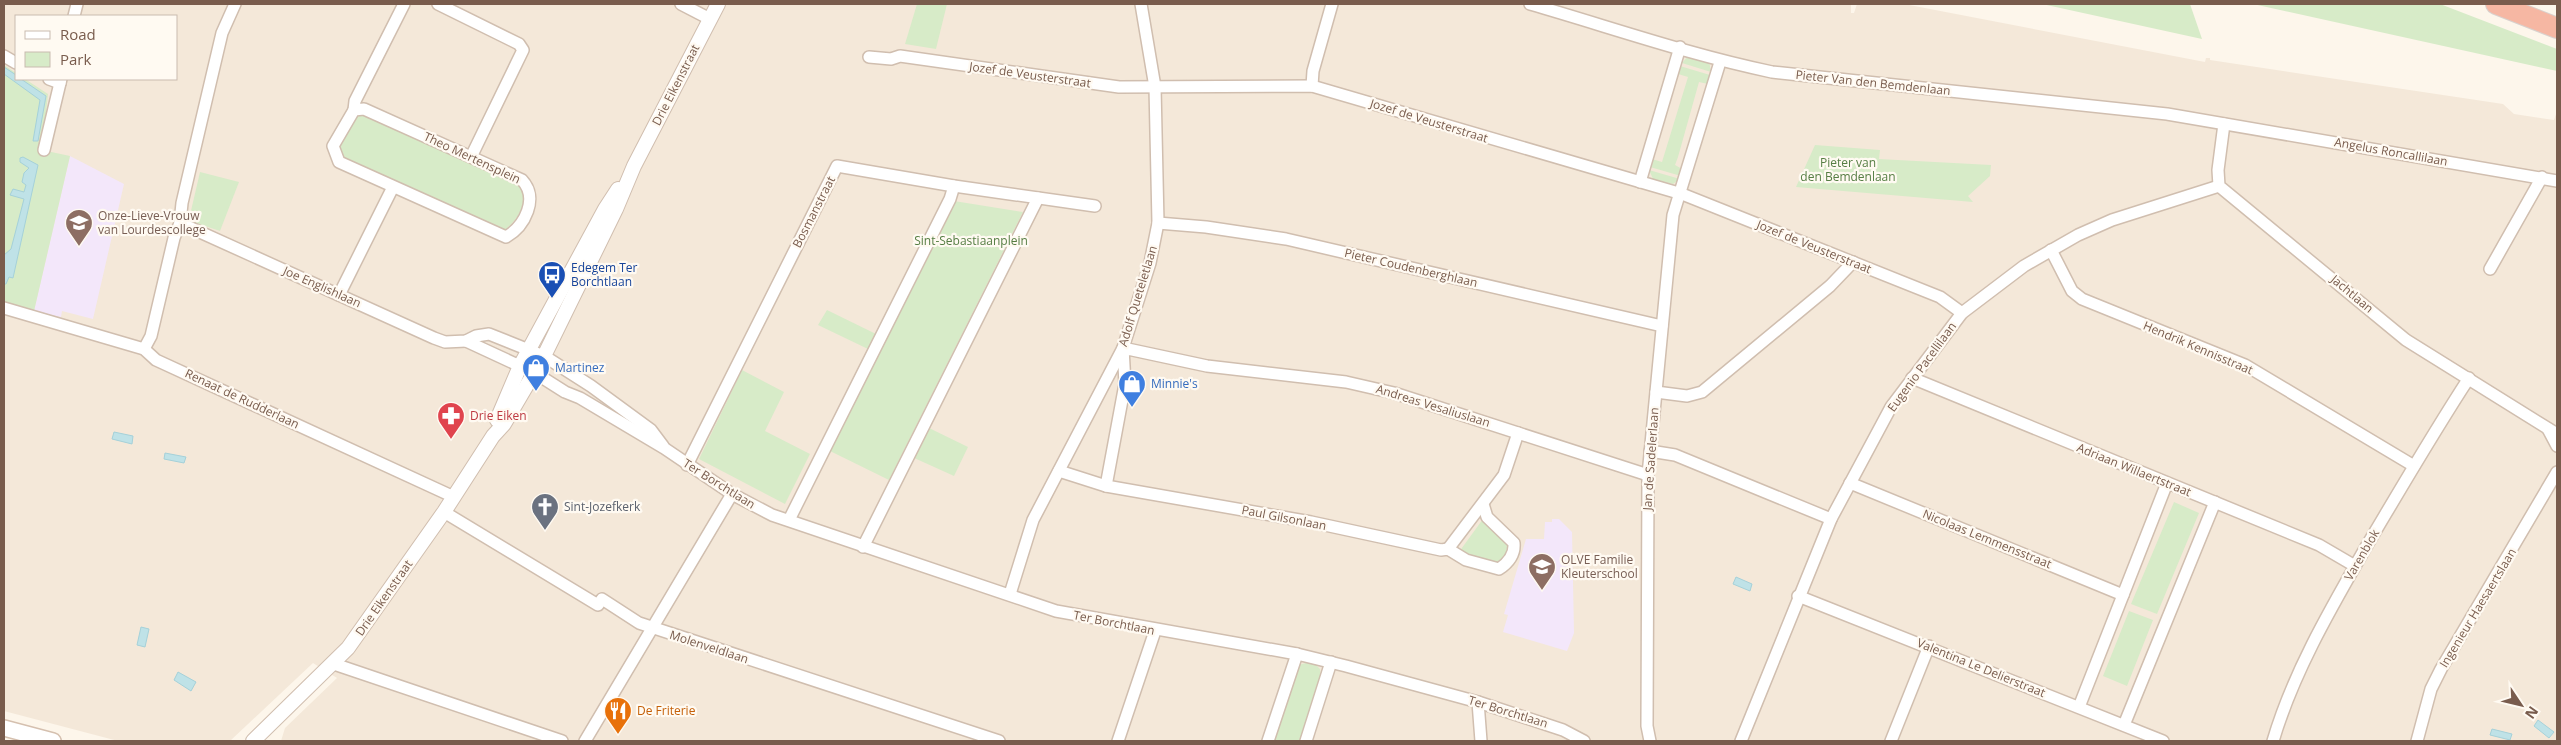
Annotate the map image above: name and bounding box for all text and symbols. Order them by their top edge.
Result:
legend [15,15,178,80]
text: Road [60,24,96,44]
street label: Drie Eikenstraat [648,41,703,128]
text: Park [60,49,91,69]
street label: Jozef de Veusterstraat [967,57,1092,91]
street label: Pieter Van den Bemdenlaan [1795,66,1951,99]
street label: Jozef de Veusterstraat [1367,94,1490,147]
street label: Theo Mertensplein [421,128,523,187]
street label: Angelus Roncallilaan [2333,133,2449,170]
park label: Pieter van den Bemdenlaan [1800,154,1896,185]
street label: Bosmanstraat [788,173,839,251]
place label: Onze-Lieve-Vrouw van Lourdescollege [98,207,206,238]
school or university icon: Onze-Lieve-Vrouw van Lourdescollege [64,208,94,247]
street label: Jozef de Veusterstraat [1753,215,1874,277]
park label: Sint-Sebastiaanplein [914,232,1028,249]
street label: Adolf Queteletlaan [1114,243,1161,348]
street label: Pieter Coudenberghlaan [1343,244,1479,291]
place label: Edegem Ter Borchtlaan [571,259,638,290]
bus stop icon: Edegem Ter Borchtlaan [537,260,567,299]
street label: Joe Englishlaan [280,261,364,311]
street label: Jachtlaan [2327,270,2377,317]
street label: Hendrik Kennisstraat [2141,317,2256,378]
street label: Eugenio Pacellilaan [1883,318,1960,415]
shop icon: Martinez [521,353,551,392]
place label: Martinez [555,359,605,376]
street label: Renaat de Rudderlaan [182,365,302,433]
shop icon: Minnie's [1117,369,1147,408]
place label: Minnie's [1151,375,1198,392]
street label: Andreas Vesaliuslaan [1374,380,1492,431]
pharmacy icon: Drie Eiken [436,401,466,440]
place label: Drie Eiken [470,407,527,424]
street label: Jan de Sadelerlaan [1638,407,1663,512]
street label: Adriaan Willaertstraat [2074,439,2194,500]
street label: Ter Borchtlaan [680,455,759,513]
church icon: Sint-Jozefkerk [530,492,560,531]
place label: Sint-Jozefkerk [564,498,641,515]
street label: Paul Gilsonlaan [1240,501,1328,534]
street label: Nicolaas Lemmensstraat [1920,505,2054,572]
street label: Varenblok [2340,525,2383,584]
street label: Ingenieur Haesaertslaan [2435,545,2520,671]
place label: OLVE Familie Kleuterschool [1561,551,1638,582]
school or university icon: OLVE Familie Kleuterschool [1527,552,1557,591]
street label: Drie Eikenstraat [351,556,416,639]
street label: Ter Borchtlaan [1072,606,1156,639]
street label: Molenveldlaan [668,626,751,667]
street label: Valentina Le Delierstraat [1914,634,2048,701]
north arrow [2496,680,2546,730]
street label: Ter Borchtlaan [1466,691,1550,732]
restaurant icon: De Friterie [603,696,633,735]
place label: De Friterie [637,702,696,719]
text: N [2521,703,2543,723]

